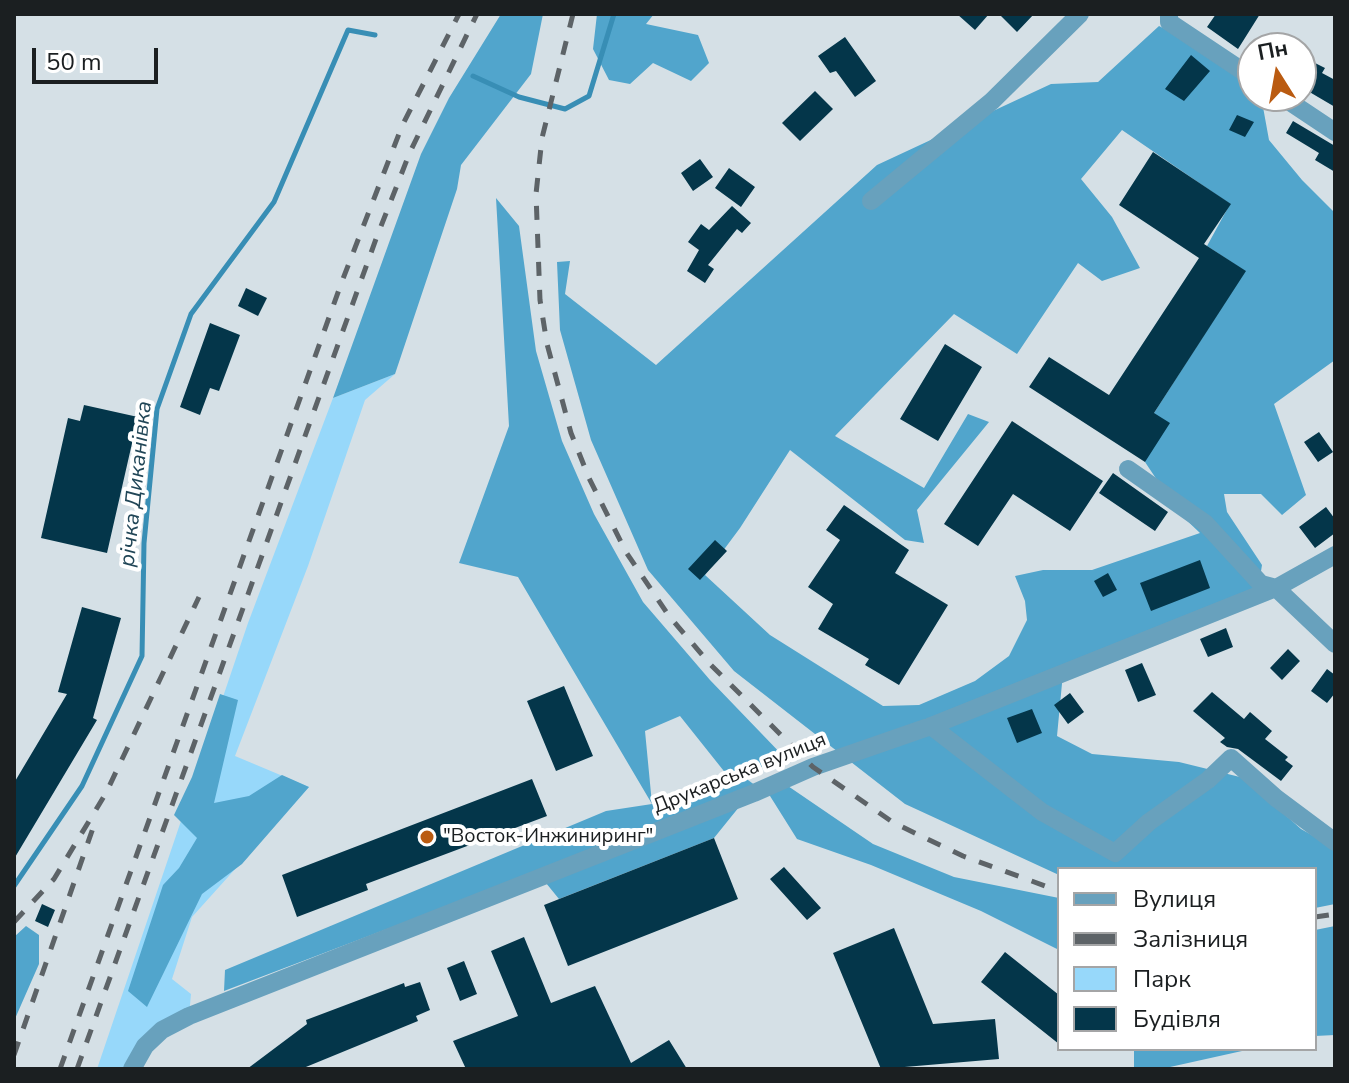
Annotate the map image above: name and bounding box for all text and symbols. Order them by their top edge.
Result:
scale bar [36,32,162,82]
north arrow [1237,32,1317,112]
text: Пн [1255,33,1291,68]
text: 50 m [46,46,102,78]
water label: річка Диканівка [115,400,159,568]
street label: Друкарська вулиця [650,728,830,820]
place label: "Восток-Инжиниринг" [443,825,653,849]
marker: "Восток-Инжиниринг" [418,828,436,846]
legend [1057,867,1317,1051]
text: Вулиця [1133,883,1216,915]
text: Залізниця [1133,923,1248,955]
text: Парк [1133,963,1191,995]
text: Будівля [1133,1003,1221,1035]

